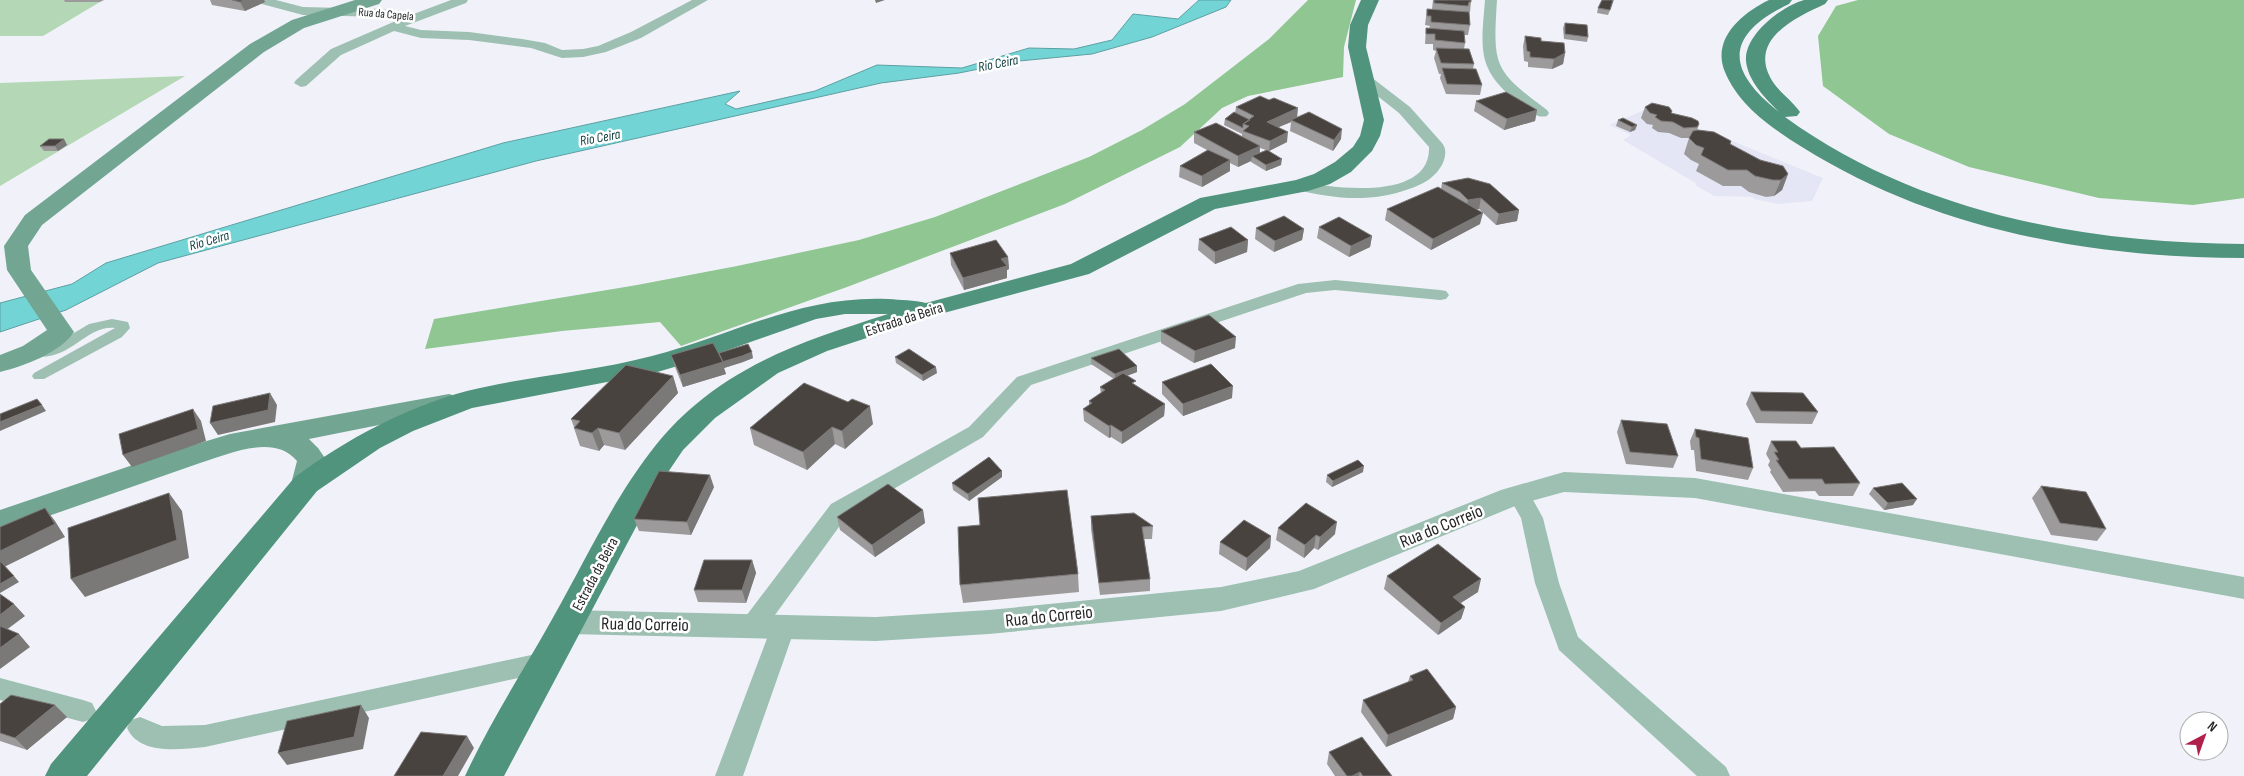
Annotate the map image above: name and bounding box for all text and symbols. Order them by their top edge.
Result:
street label: Rua da Capela [358,5,415,24]
water label: Rio Ceira [976,51,1020,76]
water label: Rio Ceira [579,126,622,149]
water label: Rio Ceira [187,227,231,254]
street label: Estrada da Beira [863,298,945,341]
street label: Rua do Correio [1397,500,1486,553]
street label: Estrada da Beira [568,534,623,614]
street label: Rua do Correio [1004,601,1094,632]
street label: Rua do Correio [601,613,689,636]
north arrow [2179,711,2229,761]
text: N [2204,718,2221,735]

